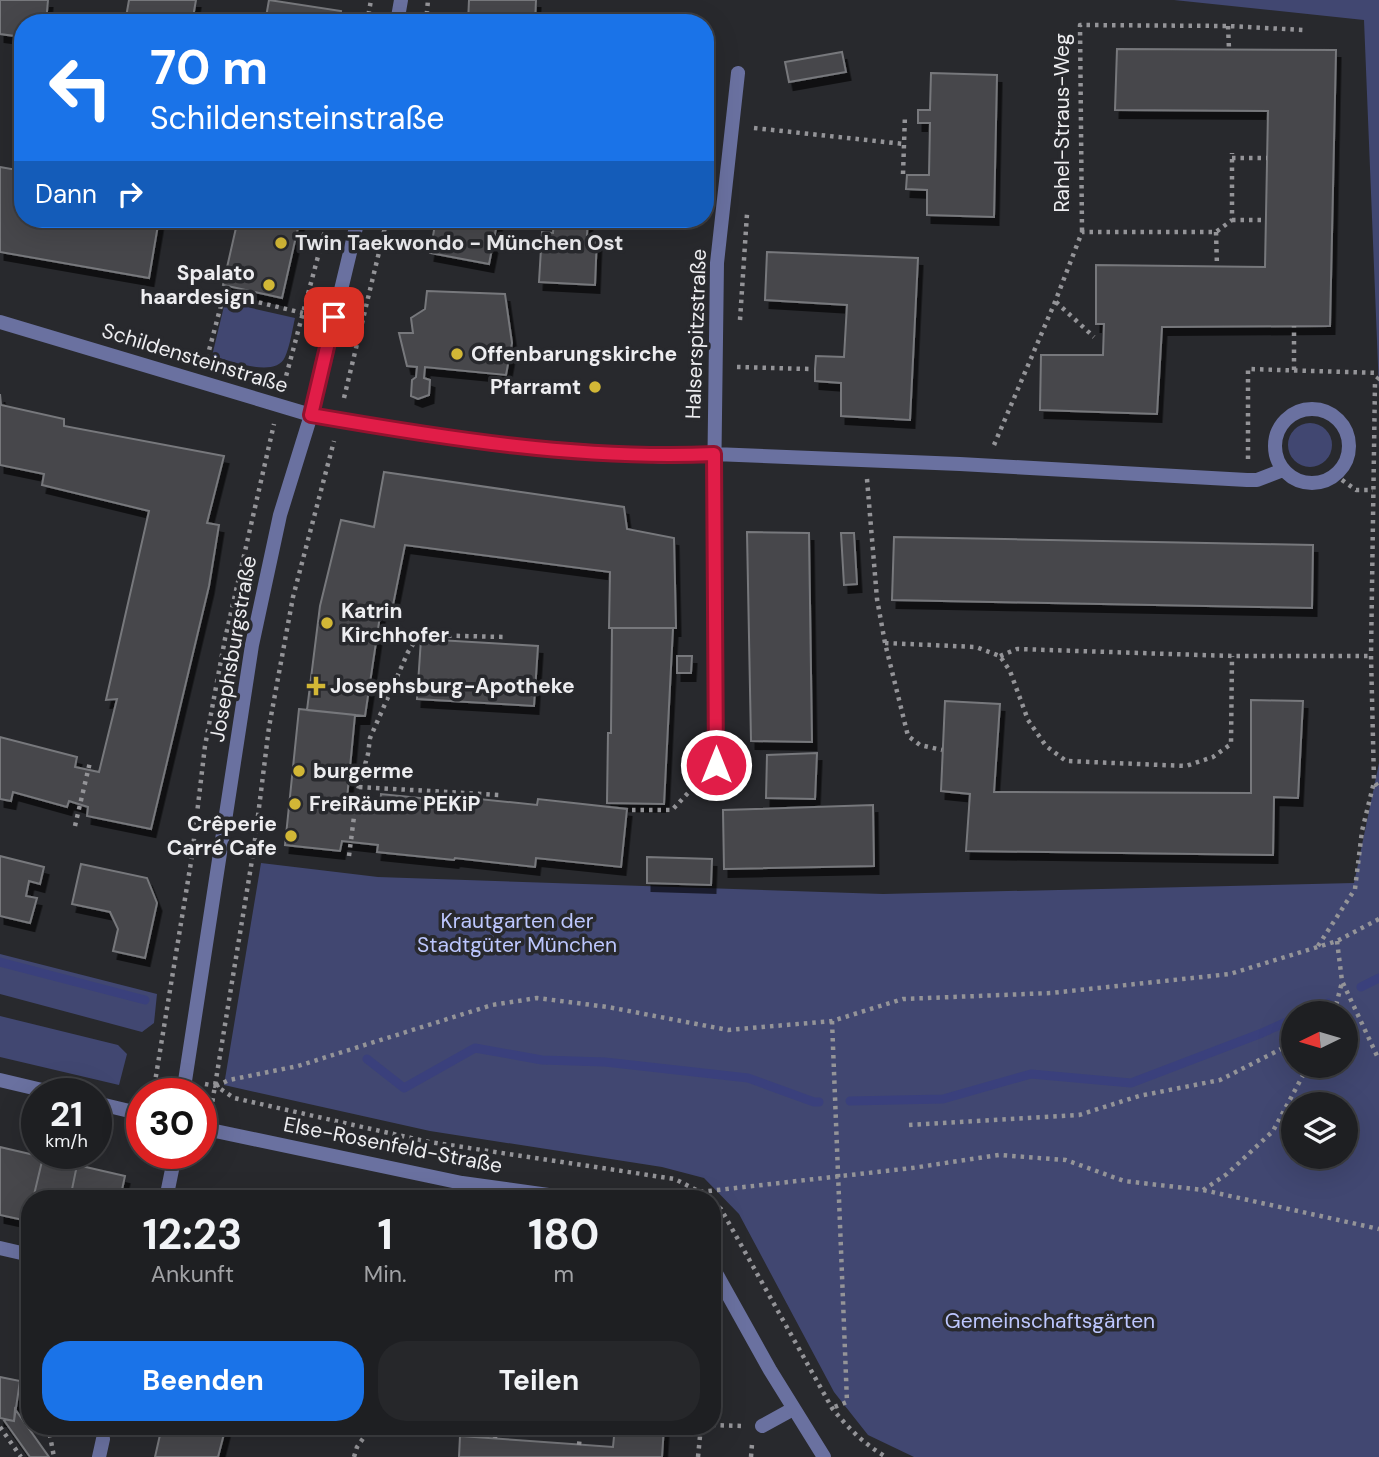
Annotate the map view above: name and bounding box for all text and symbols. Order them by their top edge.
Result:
street label: Rahel-Straus-Weg [1048,33,1076,213]
text: 70 m [150,35,268,99]
icon: left [35,42,126,133]
text: Schildensteinstraße [150,97,444,139]
icon: right [111,175,149,213]
text: Dann [35,177,97,211]
place label: Twin Taekwondo - München Ost [295,229,623,257]
marker: Twin Taekwondo - München Ost [273,235,289,251]
street label: Halserspitzstraße [679,248,713,420]
place label: Spalato haardesign [140,259,255,311]
marker: Spalato haardesign [261,277,277,293]
pin [304,287,364,347]
icon: arrive [315,298,353,336]
street label: Schildensteinstraße [99,316,292,400]
place label: Offenbarungskirche [471,340,677,368]
marker: Offenbarungskirche [449,346,465,362]
place label: Pfarramt [490,373,581,401]
marker: Pfarramt [587,379,603,395]
street label: Josephsburgstraße [203,554,263,744]
place label: Katrin Kirchhofer [341,597,449,649]
marker: Katrin Kirchhofer [319,615,335,631]
place label: Josephsburg-Apotheke [330,672,575,700]
marker: Josephsburg-Apotheke [308,678,324,694]
position arrow [679,728,753,802]
place label: burgerme [313,757,414,785]
marker: burgerme [291,763,307,779]
place label: FreiRäume PEKiP [309,790,481,818]
marker: FreiRäume PEKiP [287,796,303,812]
place label: Crêperie Carré Cafe [167,810,277,862]
marker: Crêperie Carré Cafe [283,828,299,844]
park label: Krautgarten der Stadtgüter München [417,907,617,959]
north arrow [1281,1001,1358,1078]
map controls [1281,1001,1358,1169]
speed limit sign: 30 [126,1078,217,1169]
text: 21 [50,1091,83,1137]
button: layers [1281,1092,1358,1169]
street label: Else-Rosenfeld-Straße [281,1110,505,1180]
text: km/h [45,1129,88,1153]
text: 12:23 [143,1207,242,1262]
text: 1 [377,1207,393,1262]
text: 180 [528,1207,599,1262]
text: Ankunft [151,1259,234,1289]
text: Min. [364,1259,406,1289]
text: m [553,1259,574,1289]
park label: Gemeinschaftsgärten [945,1307,1155,1335]
button: Beenden [42,1341,364,1421]
button: Teilen [378,1341,700,1421]

